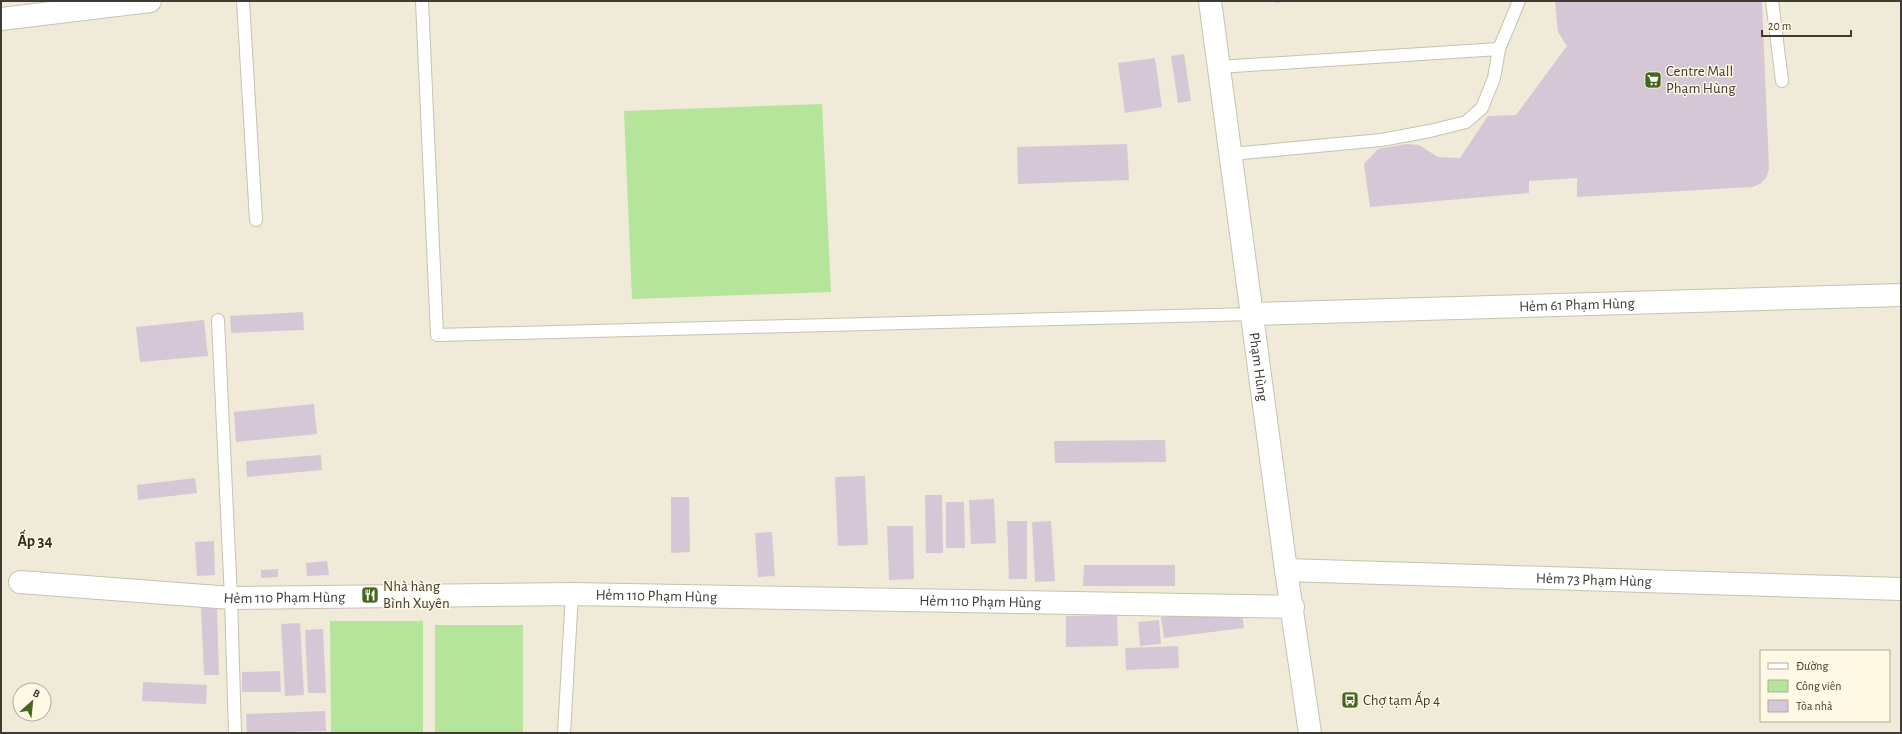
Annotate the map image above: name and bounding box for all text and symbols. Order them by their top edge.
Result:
scale bar [1762,12,1851,38]
text: 20 m [1768,20,1791,32]
place label: Centre Mall Phạm Hùng [1666,64,1736,96]
supermarket icon: Centre Mall Phạm Hùng [1643,70,1663,90]
street label: Hẻm 61 Phạm Hùng [1519,296,1636,314]
street label: Phạm Hùng [1246,331,1270,403]
district label: Ấp 34 [18,529,52,549]
street label: Hẻm 73 Phạm Hùng [1536,571,1653,589]
place label: Nhà hàng Bình Xuyên [383,579,450,611]
restaurant icon: Nhà hàng Bình Xuyên [360,585,380,605]
street label: Hẻm 110 Phạm Hùng [595,587,718,605]
street label: Hẻm 110 Phạm Hùng [223,590,346,606]
street label: Hẻm 110 Phạm Hùng [919,593,1042,610]
legend [1760,650,1890,722]
text: Đường [1796,660,1829,672]
text: Công viên [1796,680,1842,692]
north arrow [12,682,52,722]
text: B [31,687,42,700]
bus stop icon: Chợ tạm Ấp 4 [1340,690,1360,710]
place label: Chợ tạm Ấp 4 [1363,690,1440,708]
text: Tòa nhà [1796,700,1833,712]

